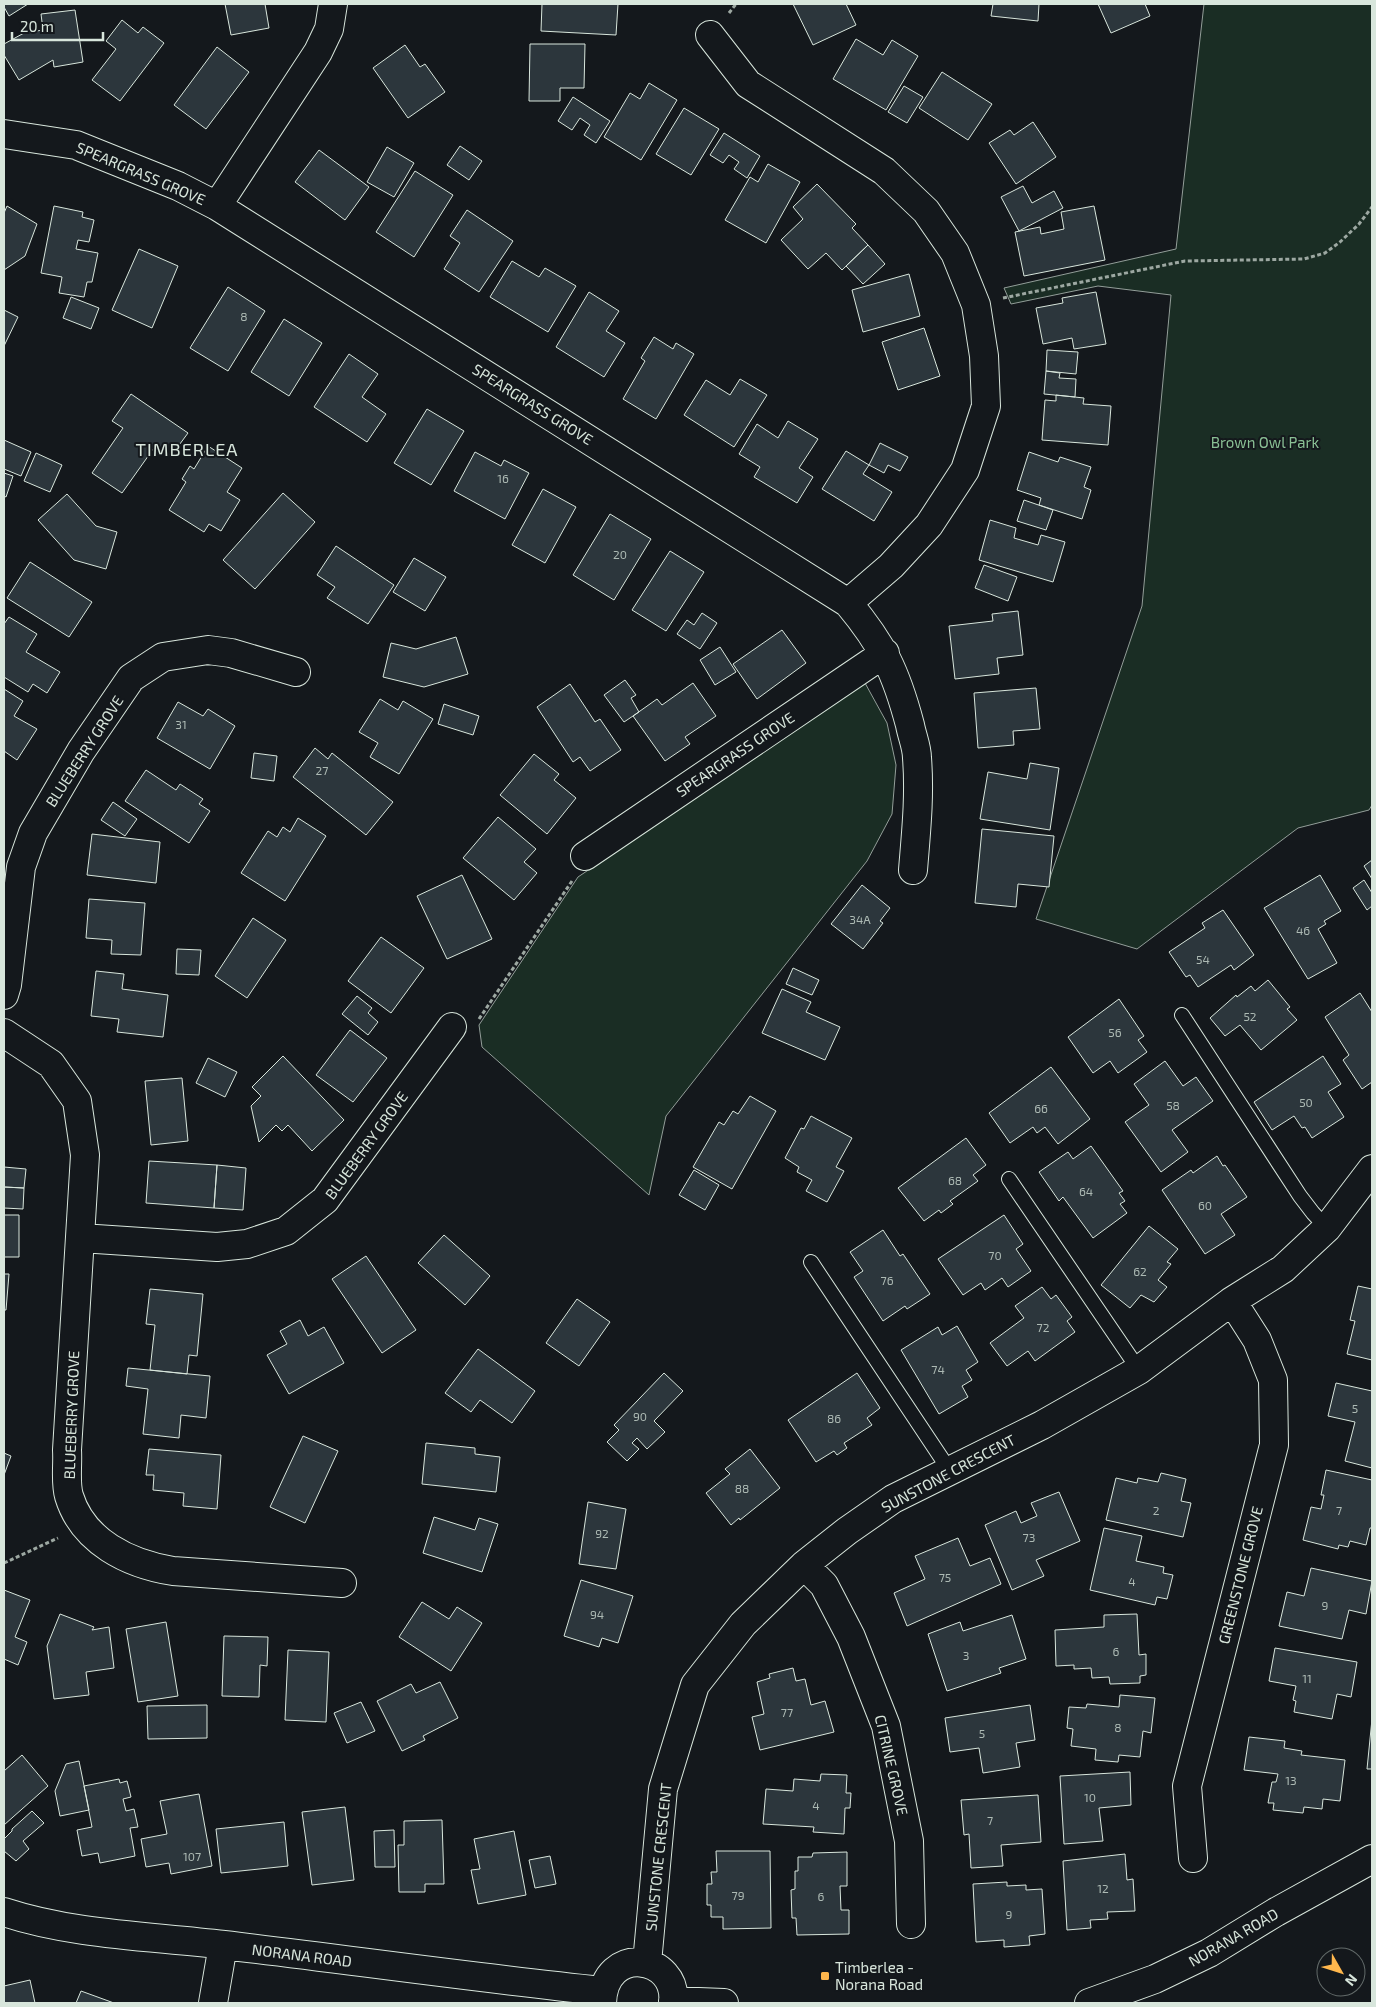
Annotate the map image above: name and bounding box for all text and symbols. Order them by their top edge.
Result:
scale bar [12,10,104,42]
text: 20 m [20,17,54,35]
street label: SPEARGRASS GROVE [74,138,208,208]
house number: 8 [240,309,248,323]
street label: SPEARGRASS GROVE [469,360,597,448]
park label: Brown Owl Park [1211,433,1320,451]
district label: TIMBERLEA [136,438,238,460]
house number: 16 [497,471,509,485]
house number: 20 [613,547,627,561]
street label: BLUEBERRY GROVE [41,692,127,810]
street label: SPEARGRASS GROVE [673,708,797,800]
house number: 31 [175,717,187,731]
house number: 27 [316,763,328,777]
house number: 34A [849,912,871,926]
house number: 46 [1296,923,1310,937]
house number: 54 [1196,952,1210,966]
house number: 52 [1243,1009,1257,1023]
house number: 56 [1108,1025,1122,1039]
street label: BLUEBERRY GROVE [321,1088,411,1202]
house number: 50 [1299,1095,1313,1109]
house number: 58 [1166,1098,1180,1112]
house number: 66 [1034,1101,1048,1115]
house number: 68 [948,1173,962,1187]
house number: 64 [1079,1184,1093,1198]
house number: 60 [1198,1198,1212,1212]
house number: 70 [988,1248,1002,1262]
house number: 62 [1133,1264,1147,1278]
house number: 76 [880,1273,894,1287]
house number: 72 [1037,1320,1050,1334]
street label: BLUEBERRY GROVE [60,1350,82,1480]
house number: 74 [931,1362,945,1376]
house number: 5 [1352,1401,1358,1415]
house number: 90 [633,1409,647,1423]
house number: 86 [827,1411,841,1425]
street label: SUNSTONE CRESCENT [878,1430,1018,1516]
house number: 88 [735,1481,749,1495]
house number: 2 [1153,1503,1160,1517]
house number: 7 [1336,1503,1342,1517]
street label: GREENSTONE GROVE [1214,1504,1266,1646]
house number: 92 [595,1526,609,1540]
house number: 73 [1023,1530,1035,1544]
house number: 75 [939,1570,951,1584]
house number: 4 [1128,1574,1136,1588]
house number: 9 [1322,1598,1329,1612]
house number: 94 [590,1607,604,1621]
house number: 6 [1113,1644,1120,1658]
house number: 3 [963,1648,969,1662]
house number: 11 [1302,1671,1312,1685]
house number: 77 [781,1705,793,1719]
street label: CITRINE GROVE [872,1713,912,1817]
house number: 8 [1114,1720,1122,1734]
house number: 5 [979,1726,985,1740]
house number: 13 [1285,1773,1297,1787]
street label: SUNSTONE CRESCENT [641,1782,675,1932]
house number: 10 [1084,1790,1096,1804]
house number: 4 [812,1798,820,1812]
house number: 7 [987,1813,993,1827]
house number: 107 [183,1849,201,1863]
house number: 12 [1097,1881,1109,1895]
house number: 79 [731,1888,745,1902]
house number: 6 [818,1889,825,1903]
street label: NORANA ROAD [1185,1904,1281,1970]
house number: 9 [1006,1907,1013,1921]
street label: NORANA ROAD [251,1940,353,1970]
north arrow [1316,1947,1366,1997]
place label: Timberlea - Norana Road [835,1958,923,1993]
marker: Timberlea - Norana Road [819,1970,831,1982]
text: N [1342,1971,1361,1990]

